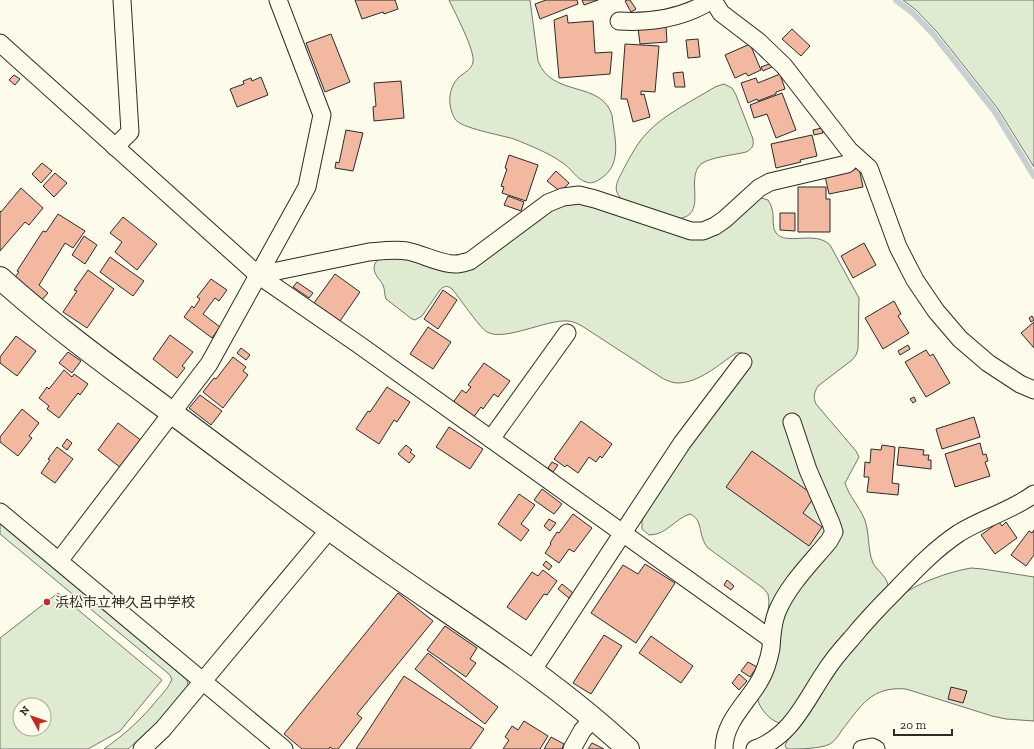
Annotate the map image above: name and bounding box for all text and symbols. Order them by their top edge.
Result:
place label: 浜松市立神久呂中学校 [55,594,195,611]
marker: 浜松市立神久呂中学校 [42,597,52,607]
north arrow [12,697,52,737]
text: N [17,703,33,718]
scale bar [894,711,952,737]
text: 20 m [900,718,927,732]

